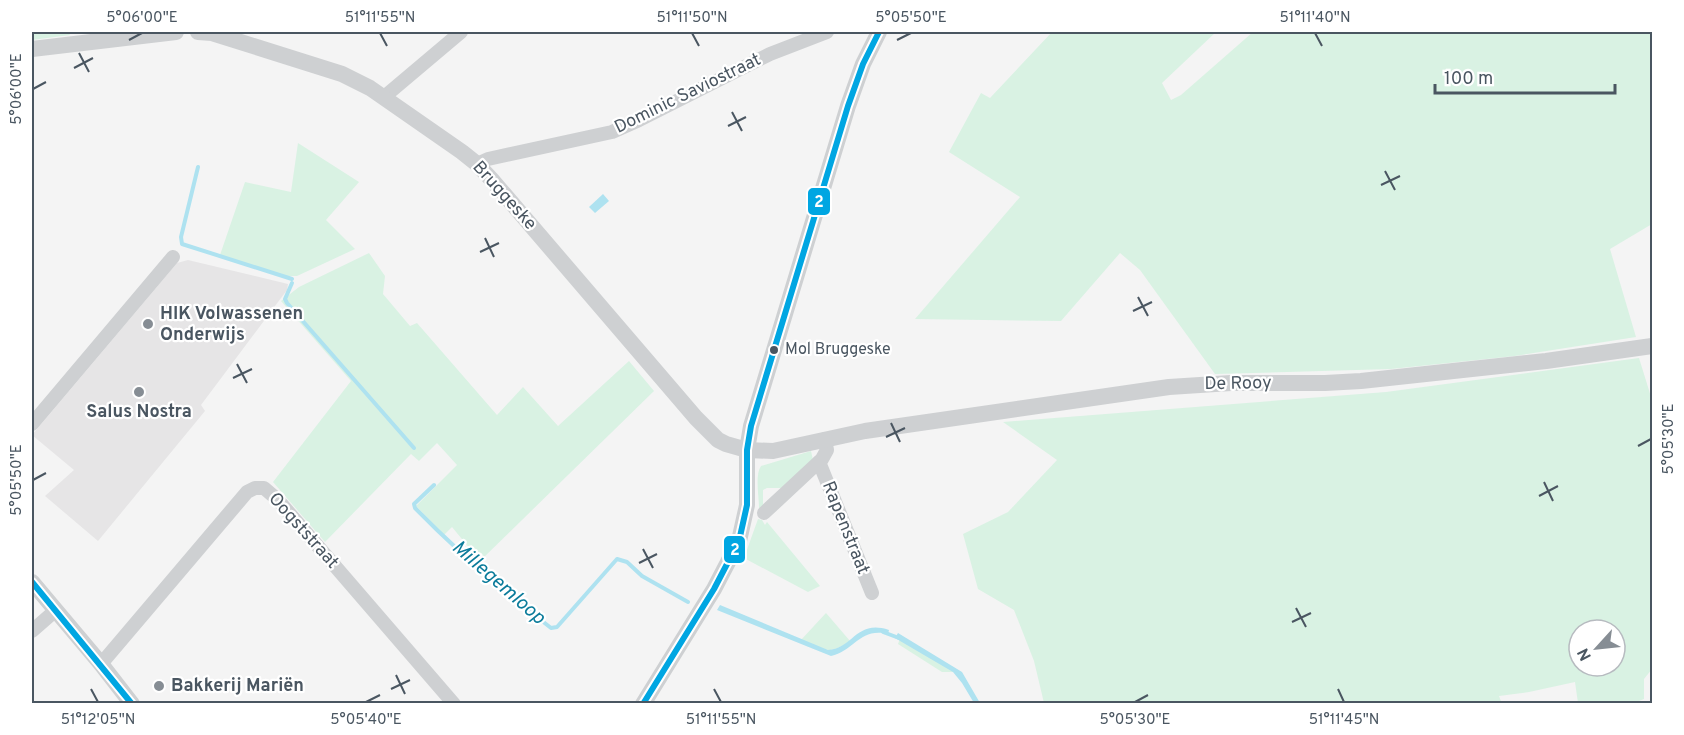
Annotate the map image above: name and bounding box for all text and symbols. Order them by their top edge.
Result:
text: 5°06'00"E [106,9,178,28]
text: 51°11'55"N [345,9,415,28]
text: 51°11'50"N [656,9,728,28]
text: 5°05'50"E [875,9,947,28]
text: 51°11'40"N [1279,9,1351,28]
street label: Dominic Saviostraat [611,49,765,139]
text: 5°06'00"E [8,53,27,125]
scale bar [1435,57,1615,95]
text: 100 m [1444,68,1493,91]
street label: Bruggeske [467,157,541,235]
line badge: 2 [807,187,831,216]
text: 2 [814,193,824,213]
place label: HIK Volwassenen Onderwijs [160,303,303,347]
marker: HIK Volwassenen Onderwijs [141,317,155,331]
place label: Mol Bruggeske [785,340,891,360]
marker: Mol Bruggeske [768,344,780,356]
street label: De Rooy [1204,372,1272,396]
marker: Salus Nostra [132,385,146,399]
place label: Salus Nostra [86,401,192,424]
text: 5°05'30"E [1660,403,1679,475]
text: 5°05'50"E [8,444,27,516]
street label: Rapenstraat [816,478,874,578]
street label: Oogststraat [263,488,343,574]
water label: Millegemloop [446,535,550,631]
line badge: 2 [723,535,746,564]
text: 2 [730,541,740,561]
north arrow [1567,618,1627,678]
text: N [1574,644,1597,664]
place label: Bakkerij Mariën [171,675,304,698]
marker: Bakkerij Mariën [152,679,166,693]
text: 51°12'05"N [61,711,135,730]
text: 5°05'40"E [330,711,402,730]
text: 51°11'55"N [686,711,756,730]
text: 5°05'30"E [1099,711,1171,730]
text: 51°11'45"N [1309,711,1379,730]

